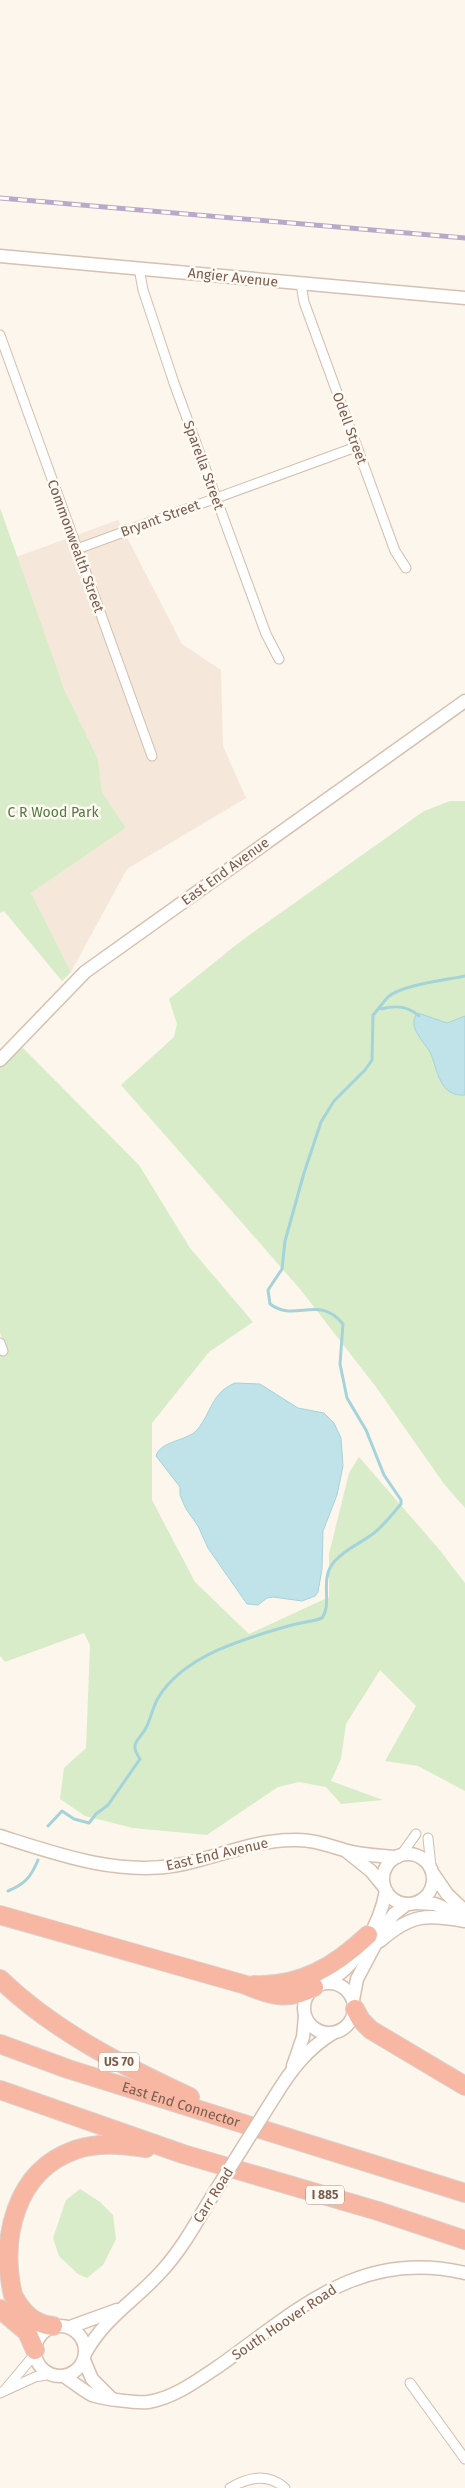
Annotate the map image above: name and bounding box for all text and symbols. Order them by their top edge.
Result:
street label: Angier Avenue [187,264,279,291]
street label: Odell Street [329,390,371,467]
street label: Sparella Street [180,418,228,513]
street label: Commonwealth Street [44,477,108,616]
street label: Bryant Street [118,496,203,541]
park label: C R Wood Park [7,804,99,821]
street label: East End Avenue [178,834,272,909]
street label: East End Avenue [164,1834,270,1874]
road number: US 70 [99,2052,139,2072]
street label: East End Connector [120,2078,243,2131]
street label: Carr Road [190,2164,237,2226]
road number: I 885 [306,2186,344,2204]
street label: South Hoover Road [229,2281,340,2364]

